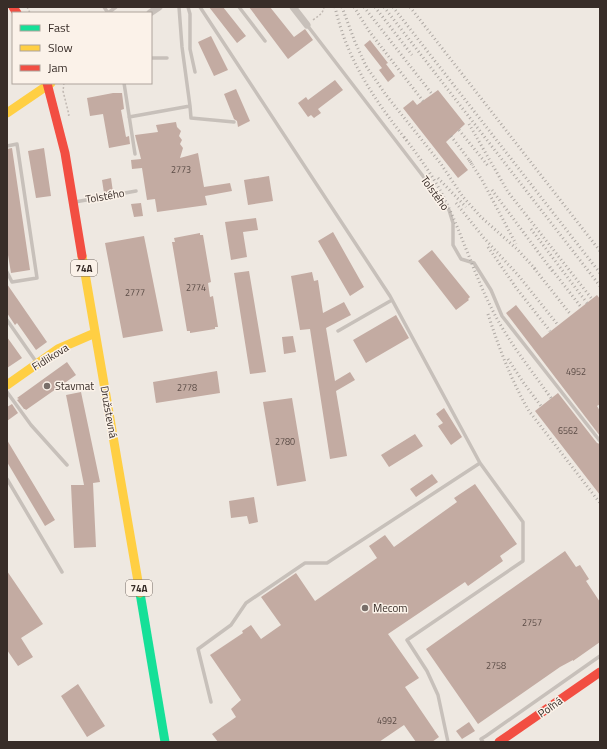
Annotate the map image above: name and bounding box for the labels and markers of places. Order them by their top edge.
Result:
place label: Stavmat [55,378,94,394]
marker: Stavmat [42,381,52,391]
place label: Mecom [373,600,407,616]
marker: Mecom [360,603,370,613]

